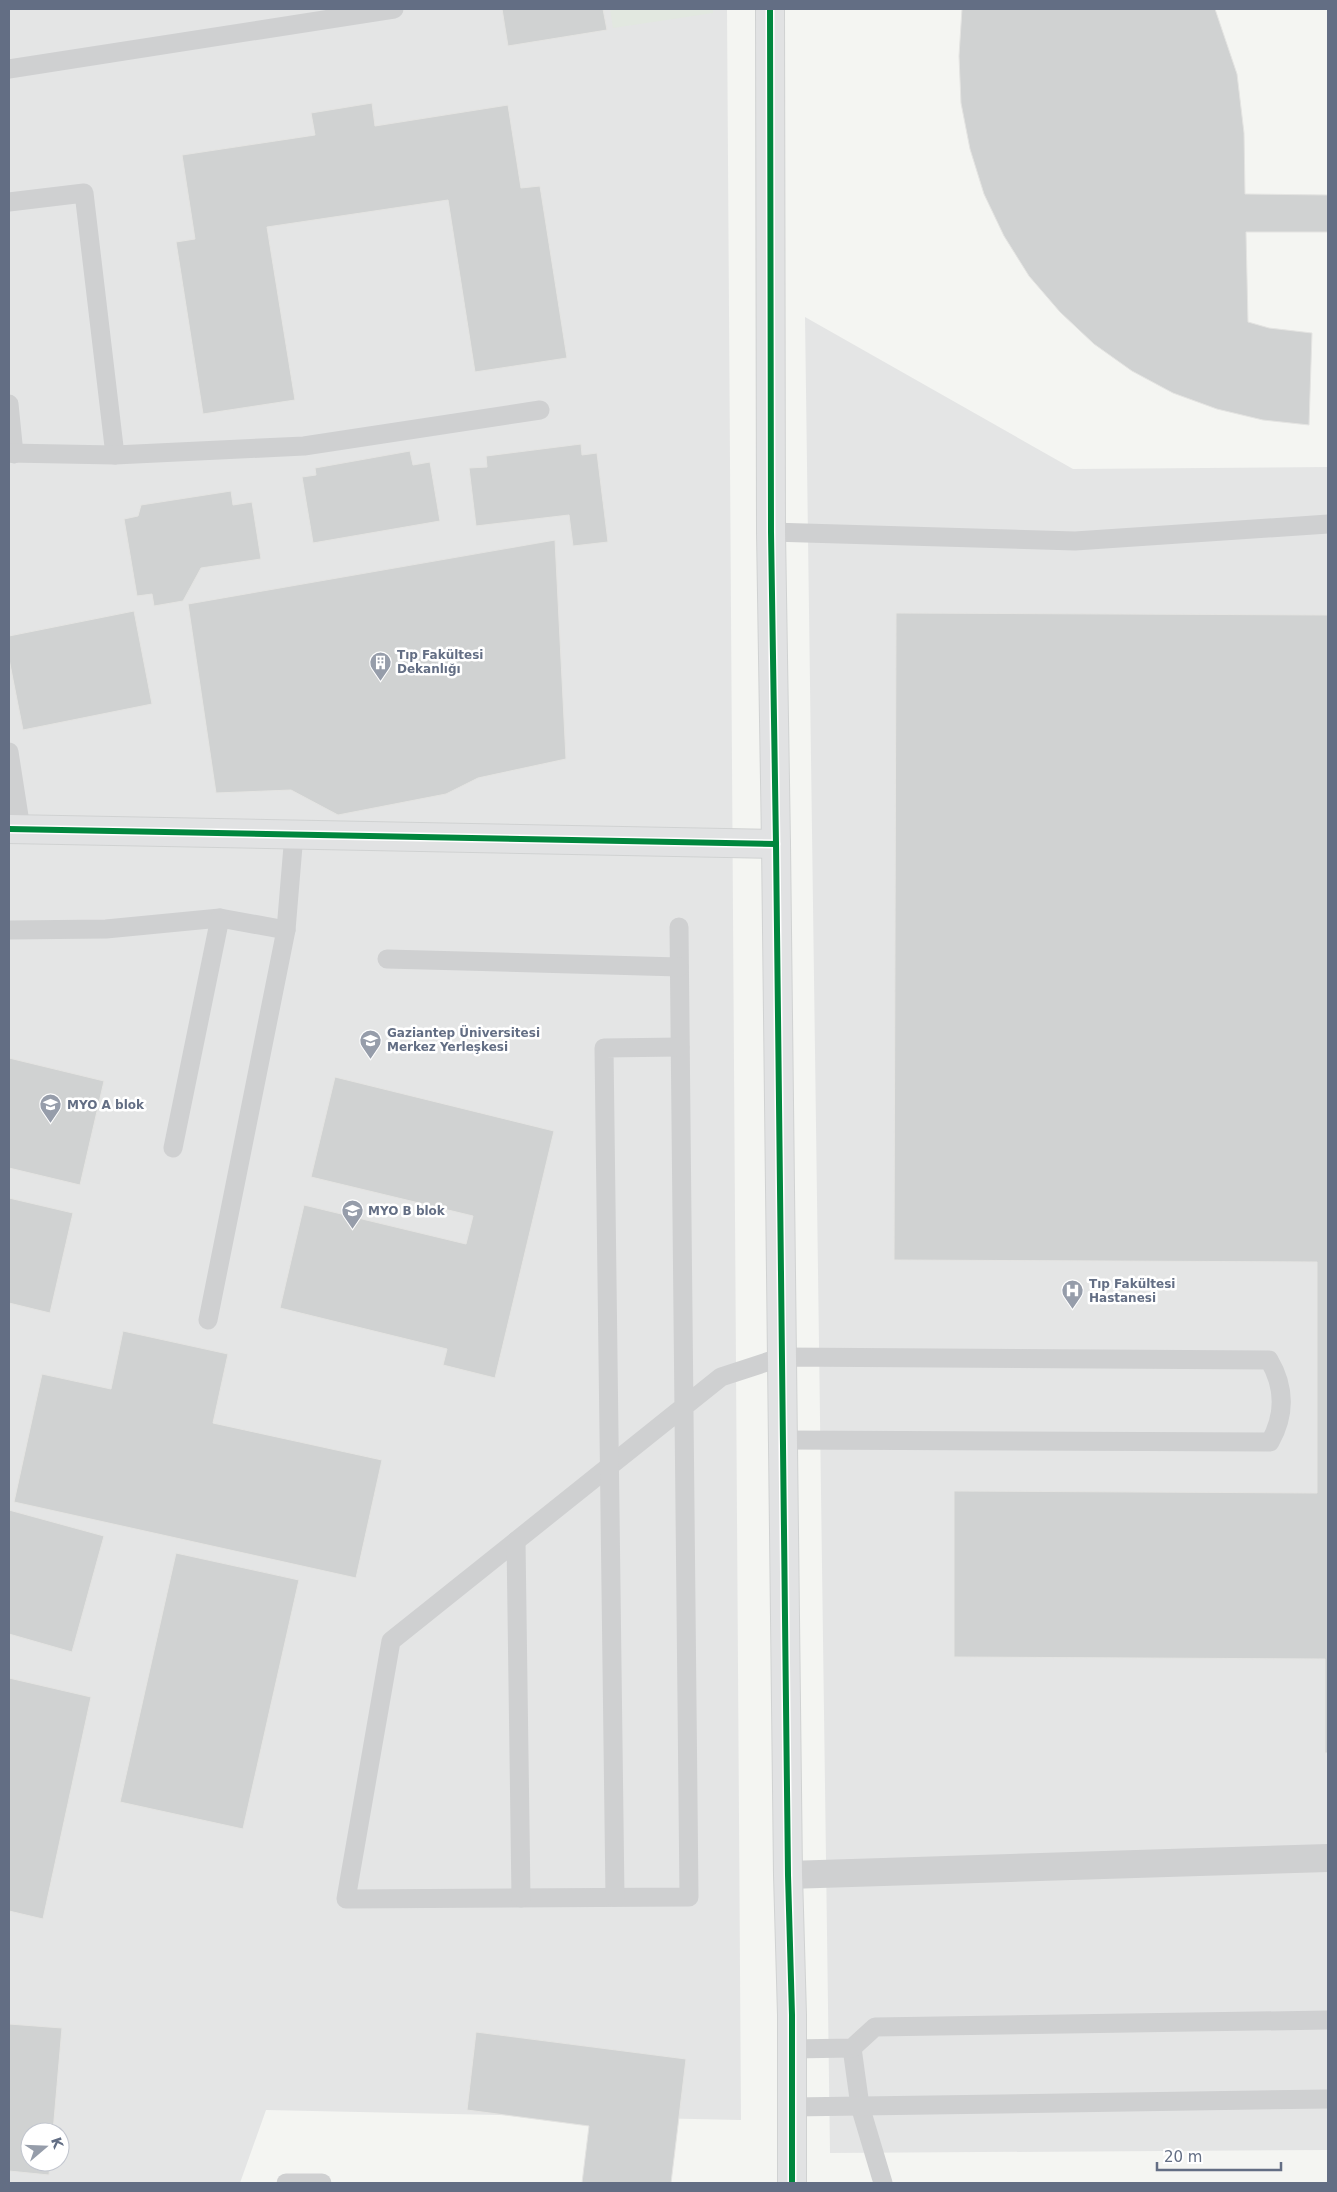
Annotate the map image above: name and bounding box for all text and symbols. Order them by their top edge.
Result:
place label: Tıp Fakültesi Dekanlığı [397,648,483,676]
building icon: Tıp Fakültesi Dekanlığı [369,650,393,681]
place label: Gaziantep Üniversitesi Merkez Yerleşkesi [387,1025,540,1054]
school or university icon: Gaziantep Üniversitesi Merkez Yerleşkesi [359,1028,383,1059]
school or university icon: MYO A blok [39,1093,63,1124]
place label: MYO A blok [67,1098,145,1112]
school or university icon: MYO B blok [340,1199,364,1230]
place label: MYO B blok [368,1204,446,1218]
place label: Tıp Fakültesi Hastanesi [1089,1277,1175,1305]
hospital icon: Tıp Fakültesi Hastanesi [1061,1279,1085,1310]
north arrow [20,2122,70,2172]
text: K [48,2135,67,2152]
scale bar [1157,2140,1281,2172]
text: 20 m [1164,2148,1202,2166]

